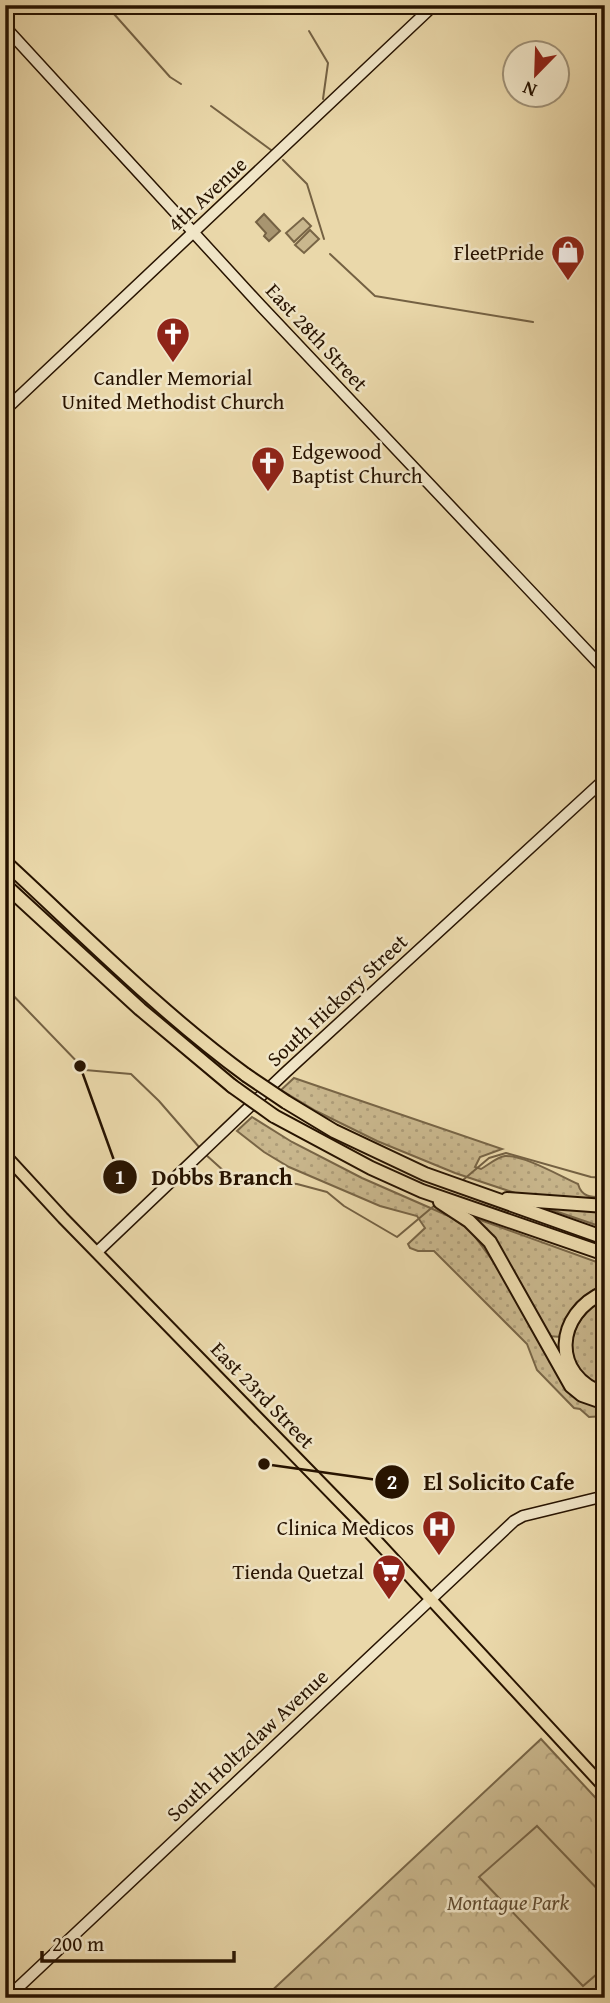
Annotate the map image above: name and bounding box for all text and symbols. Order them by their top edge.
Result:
north arrow [502,38,572,108]
text: N [518,74,541,105]
street label: 4th Avenue [160,149,254,239]
shop icon: FleetPride [549,233,587,282]
place label: FleetPride [454,237,544,268]
street label: East 28th Street [259,276,376,398]
church icon: Candler Memorial United Methodist Church [154,315,192,364]
place label: Candler Memorial United Methodist Church [62,362,285,417]
place label: Edgewood Baptist Church [292,436,423,491]
church icon: Edgewood Baptist Church [249,444,287,493]
street label: South Hickory Street [260,926,415,1074]
callout: Dobbs Branch [103,1155,307,1199]
text: Dobbs Branch [151,1160,293,1193]
text: 1 [115,1161,125,1192]
street label: East 23rd Street [204,1334,323,1456]
callout: El Solicito Cafe [374,1460,588,1504]
text: El Solicito Cafe [424,1465,574,1498]
text: 2 [387,1466,397,1497]
hospital icon: Clinica Medicos [420,1508,458,1557]
place label: Clinica Medicos [277,1512,414,1543]
supermarket icon: Tienda Quetzal [370,1552,408,1601]
place label: Tienda Quetzal [233,1556,364,1587]
street label: South Holtzclaw Avenue [159,1661,335,1829]
park label: Montague Park [447,1887,569,1918]
scale bar [42,1919,234,1963]
text: 200 m [52,1928,104,1959]

